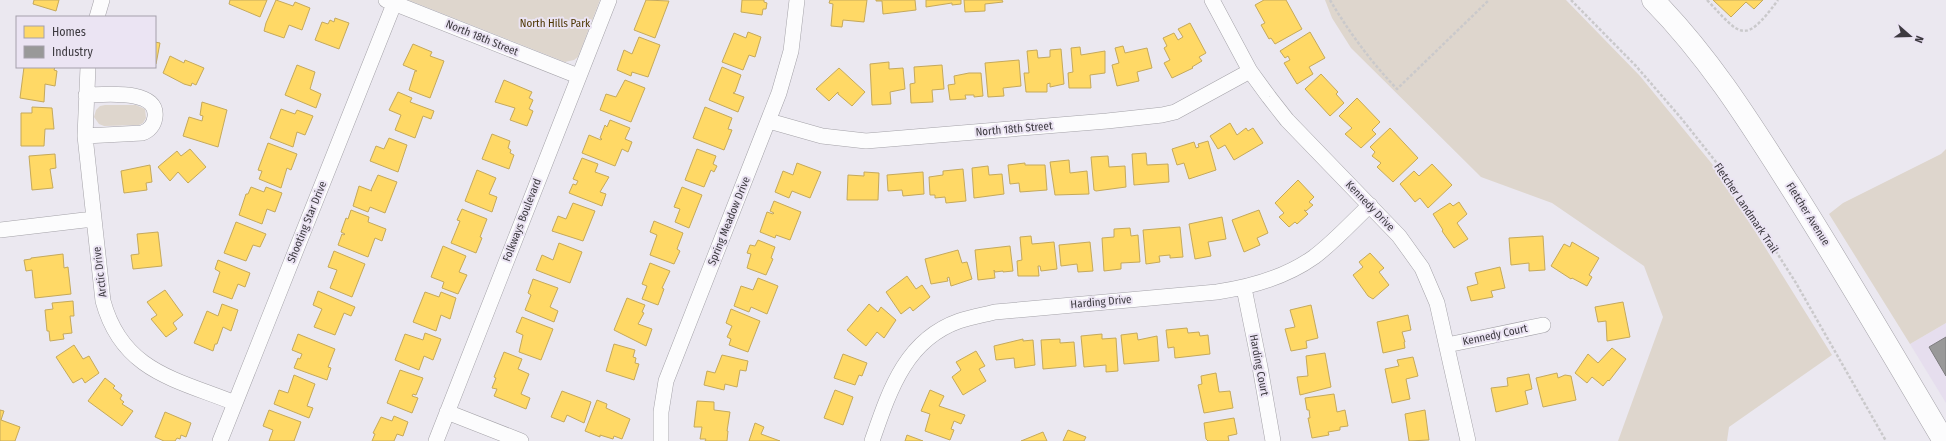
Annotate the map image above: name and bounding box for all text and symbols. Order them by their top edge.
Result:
legend [16,16,156,68]
north arrow [1890,16,1930,56]
park label: North Hills Park [520,17,591,30]
street label: North 18th Street [444,18,521,59]
text: Homes [52,25,86,39]
text: N [1912,34,1926,45]
text: Industry [52,45,93,59]
street label: North 18th Street [975,119,1053,139]
street label: Fletcher Landmark Trail [1711,161,1781,255]
street label: Spring Meadow Drive [705,175,753,267]
street label: Folkways Boulevard [500,177,544,263]
street label: Kennedy Drive [1343,178,1397,234]
street label: Shooting Star Drive [285,179,329,265]
street label: Fletcher Avenue [1783,180,1833,248]
street label: Arctic Drive [90,246,110,298]
street label: Harding Drive [1070,293,1132,311]
street label: Kennedy Court [1461,322,1529,348]
street label: Harding Court [1247,333,1271,397]

